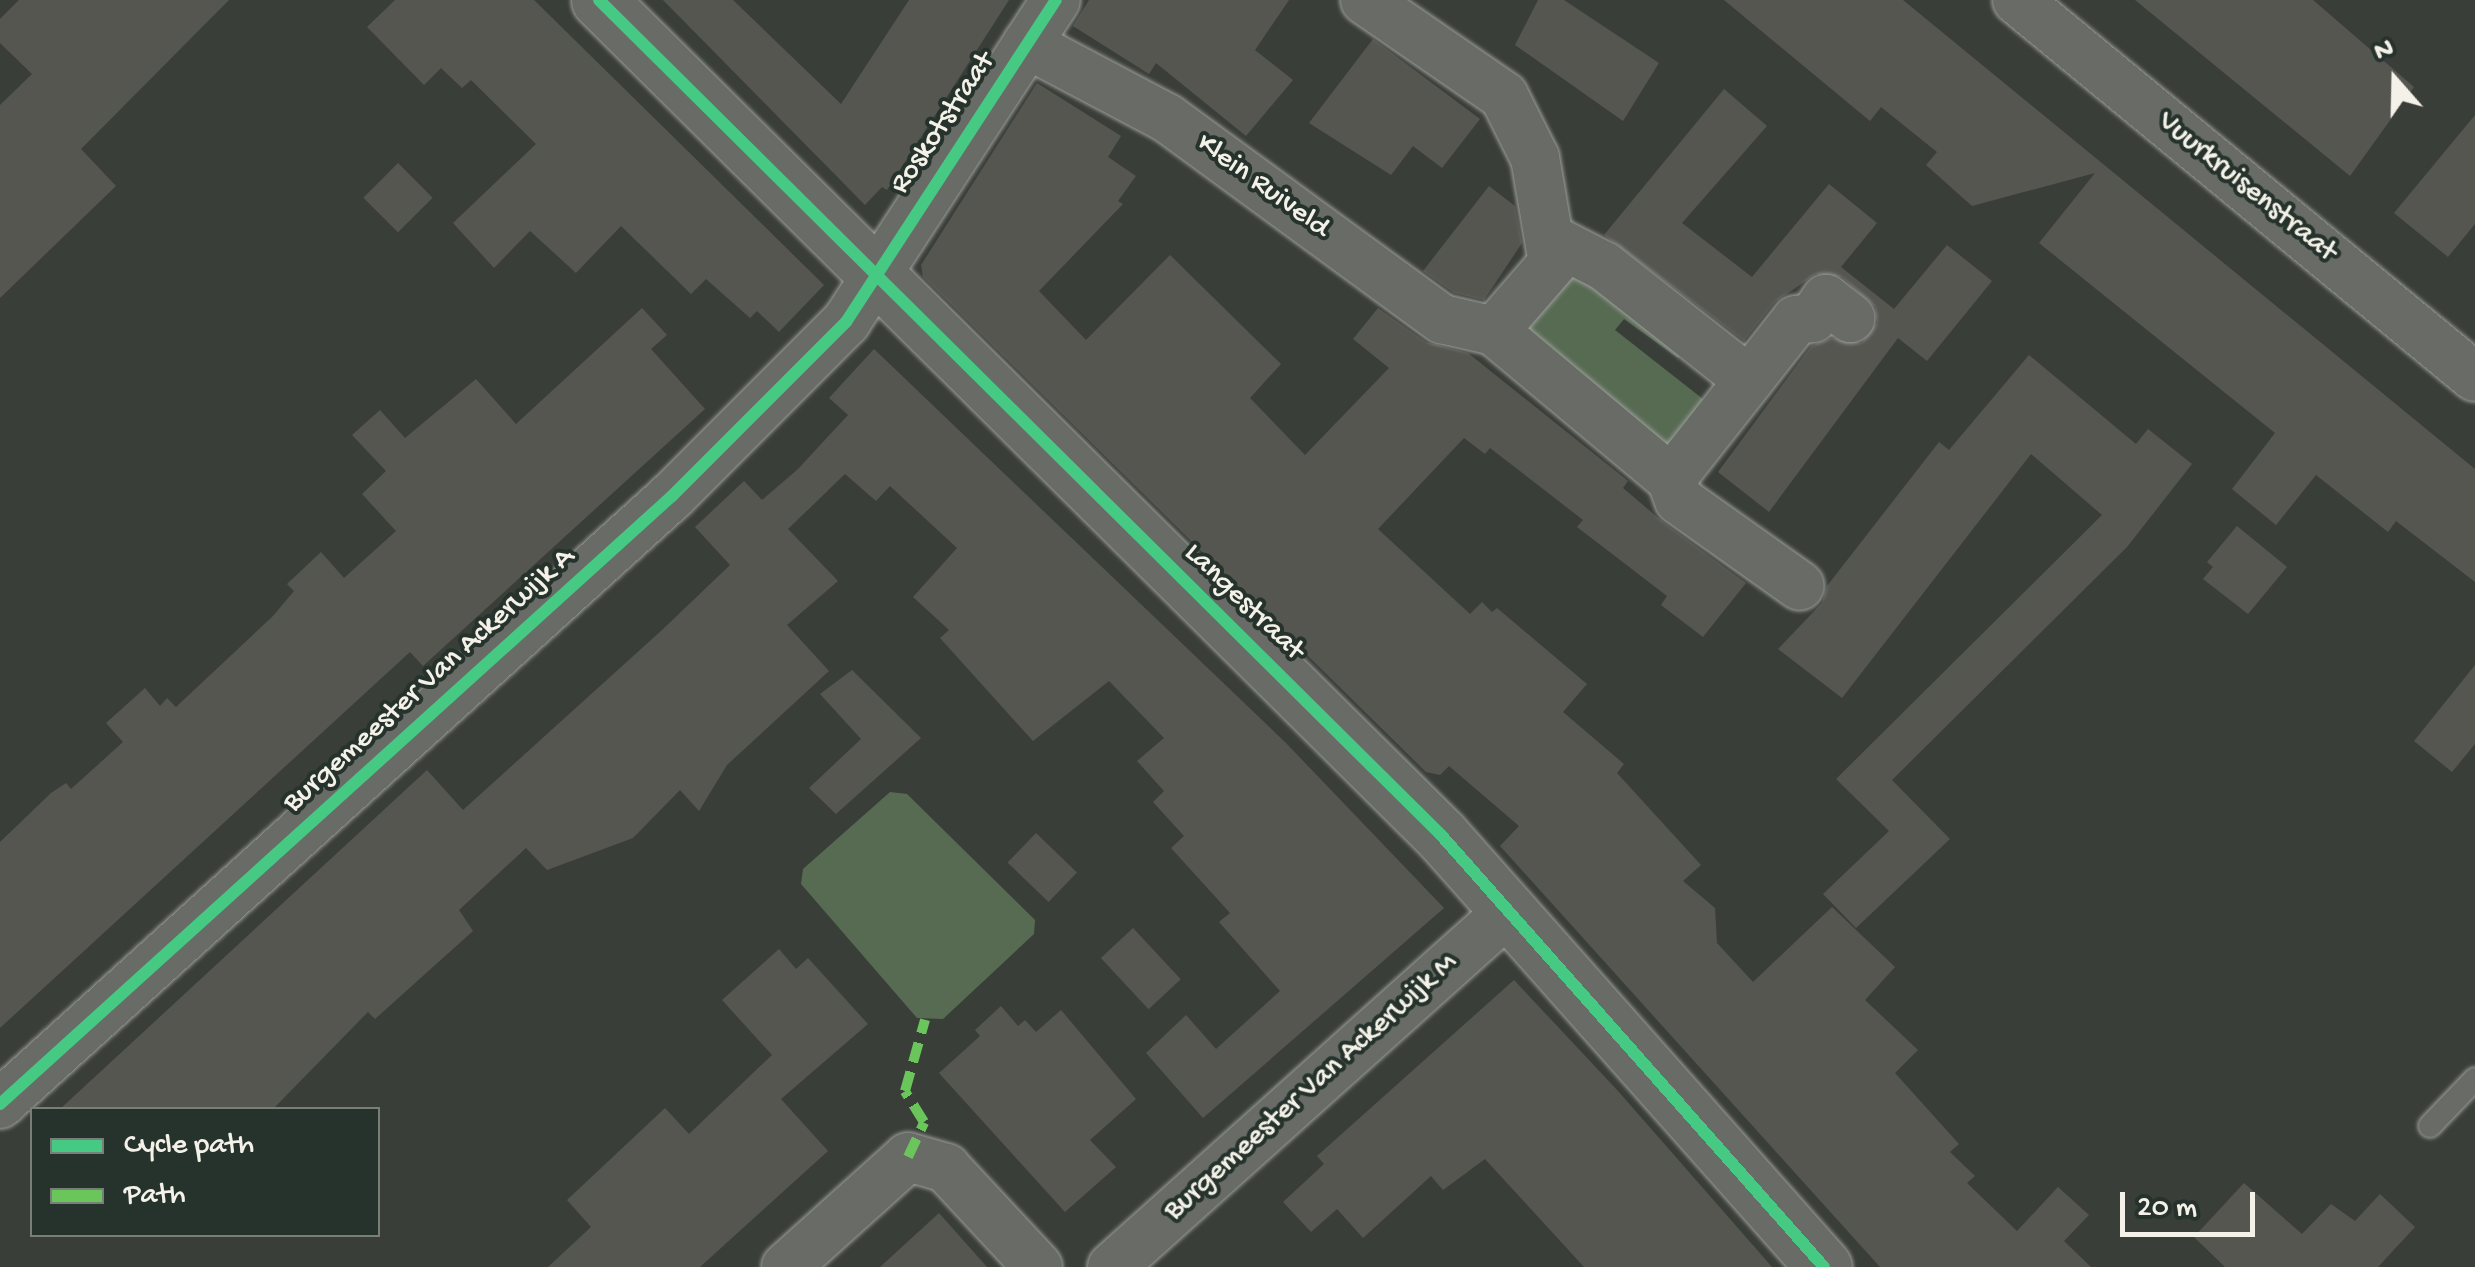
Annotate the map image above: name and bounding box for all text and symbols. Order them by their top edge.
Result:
north arrow [2345,30,2445,130]
text: N [2370,33,2399,70]
street label: Roskotstraat [884,46,1004,202]
street label: Vuurkruisenstraat [2149,105,2343,271]
street label: Klein Ruiveld [1188,127,1336,247]
street label: Langestraat [1175,537,1311,669]
street label: Burgemeester Van Ackerwijk A [277,540,583,822]
street label: Burgemeester Van Ackerwijk M [1158,946,1466,1230]
legend [30,1107,380,1237]
text: Cycle path [124,1129,254,1164]
scale bar [2125,1172,2260,1234]
text: Path [124,1179,186,1214]
text: 20 m [2137,1192,2197,1227]

